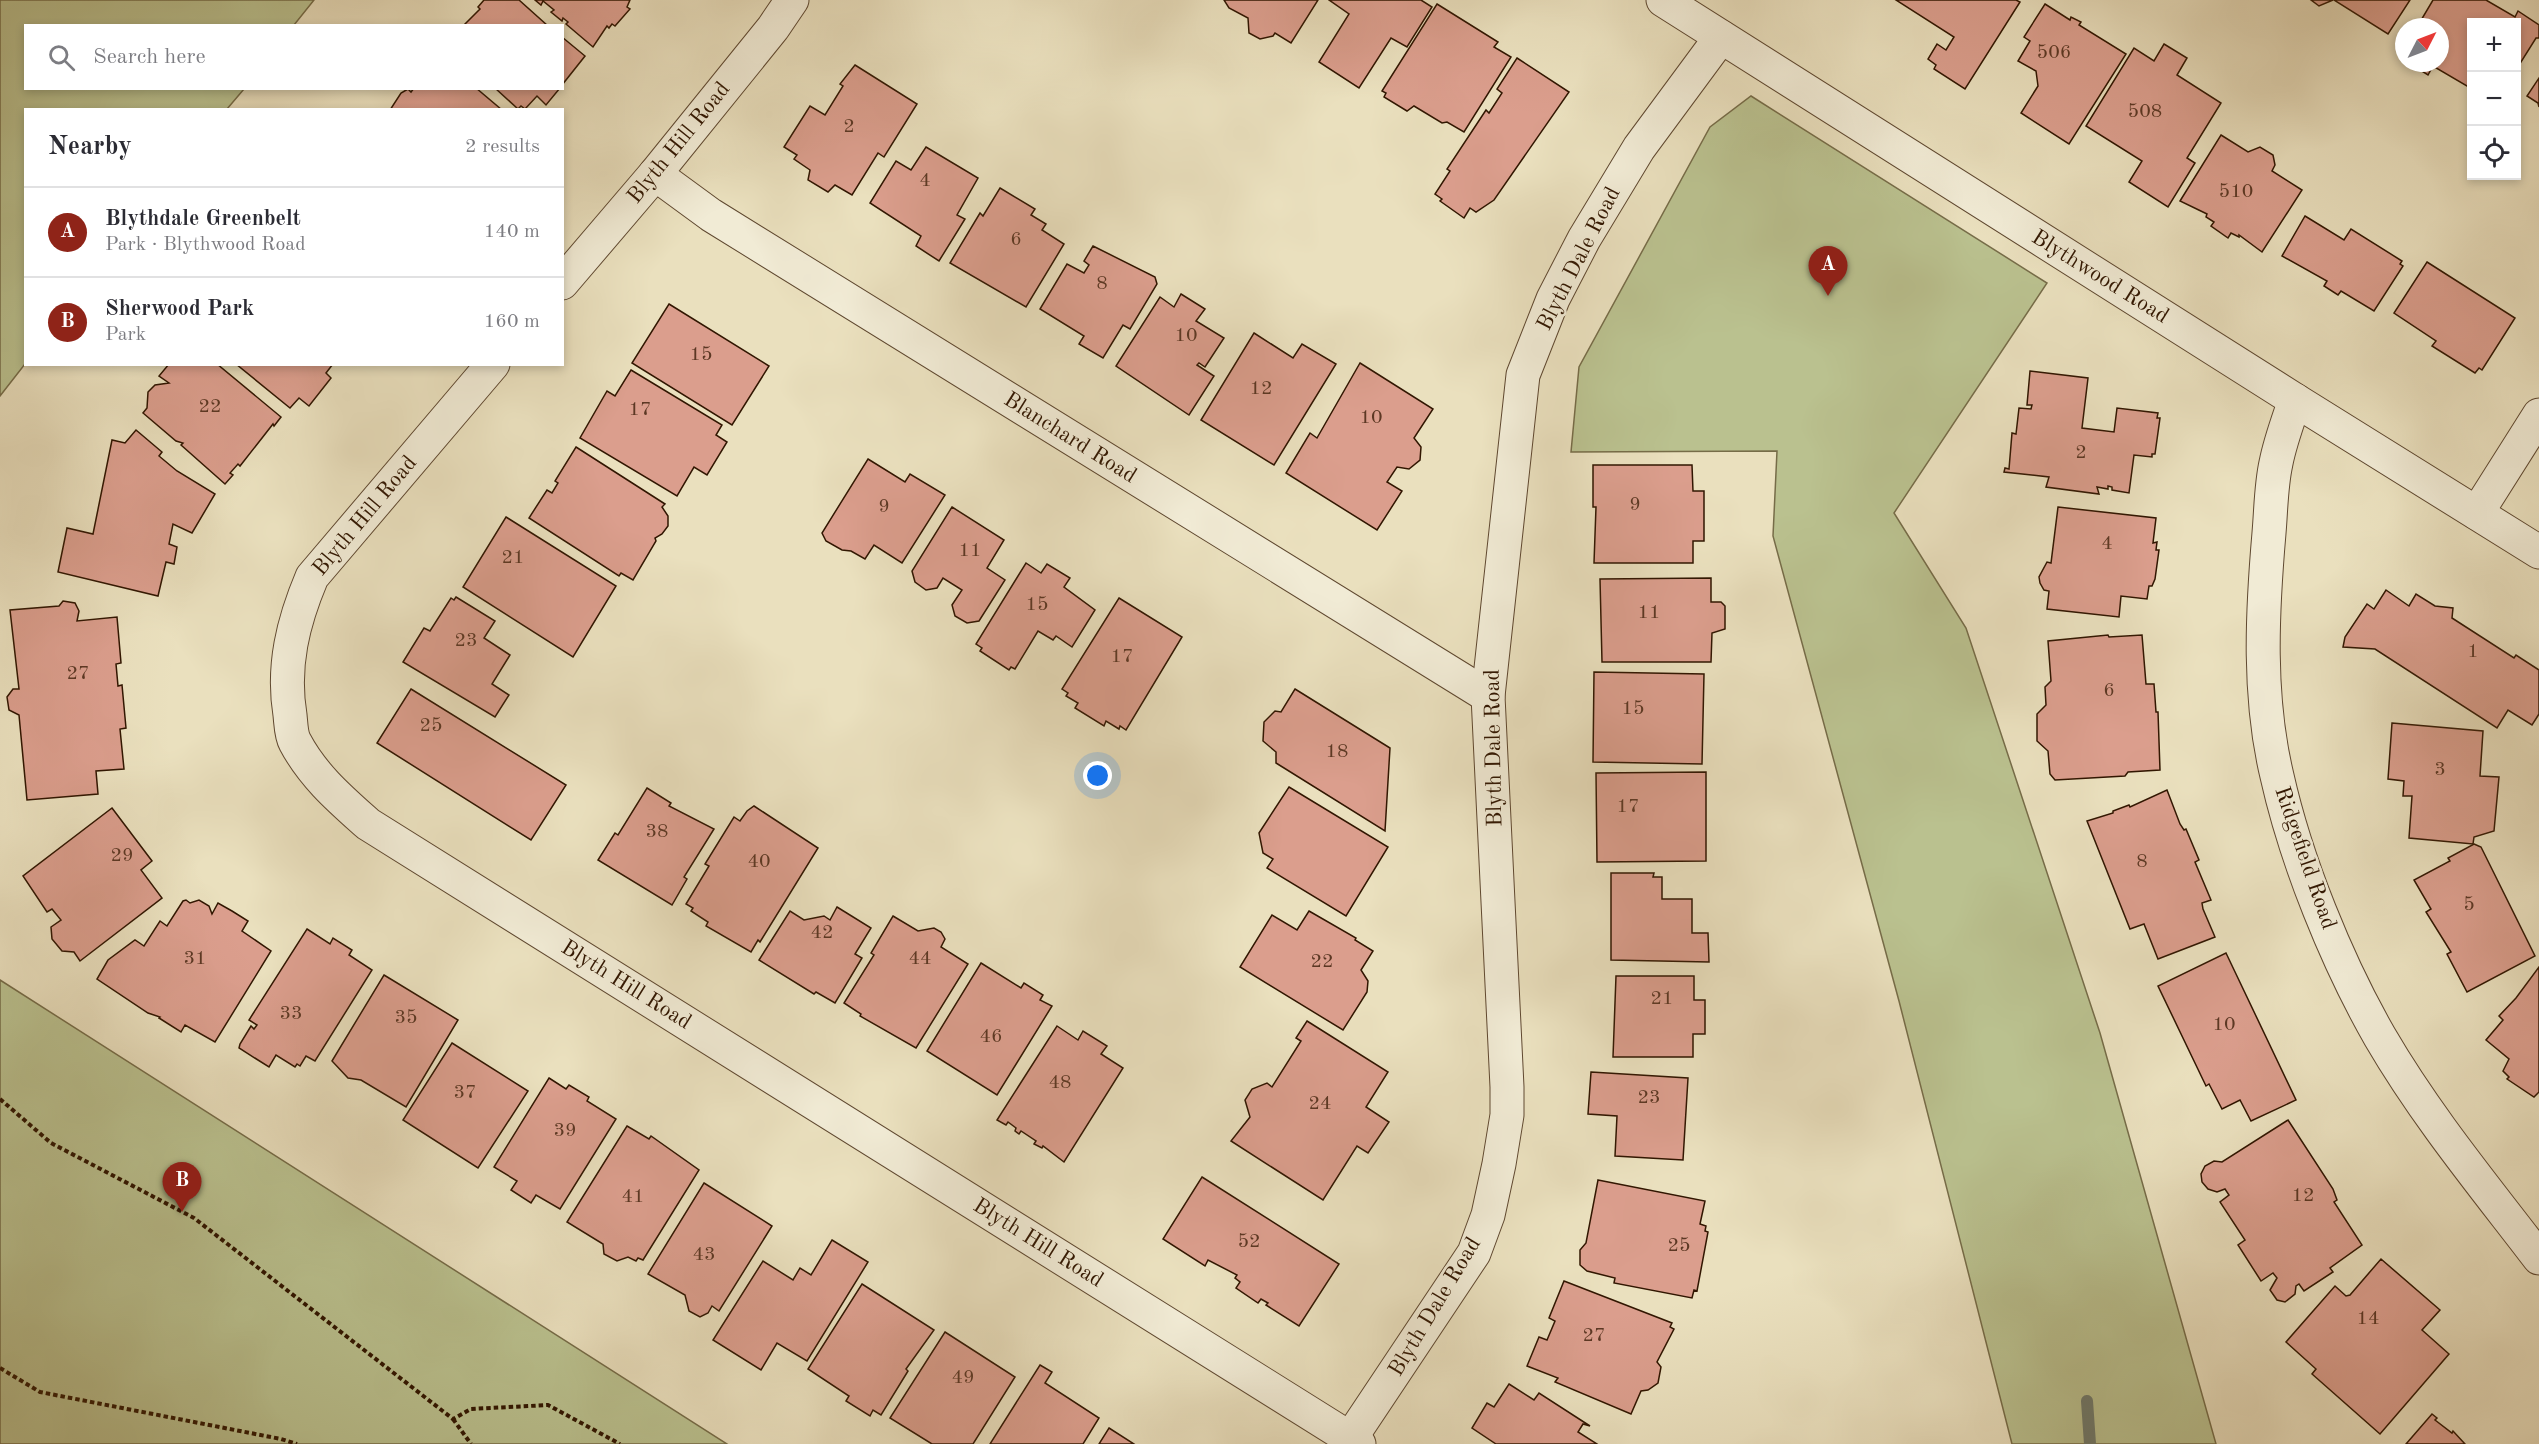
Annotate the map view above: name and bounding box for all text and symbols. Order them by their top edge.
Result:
north arrow [2395,18,2449,72]
map controls [2467,18,2521,180]
button: + [2467,18,2521,72]
search box [24,24,564,90]
icon: search [45,41,78,74]
house number: 506 [2037,43,2071,63]
text: Search here [93,46,206,68]
button: − [2467,72,2521,126]
street label: Blyth Hill Road [624,78,734,208]
house number: 508 [2128,102,2162,122]
house number: 2 [843,117,855,137]
button: locate [2467,126,2521,180]
text: Nearby [48,134,132,160]
text: 2 results [465,137,540,157]
house number: 4 [919,171,931,191]
house number: 510 [2219,182,2253,202]
street label: Blyth Dale Road [1533,184,1625,334]
text: Blythdale Greenbelt [105,208,301,230]
text: A [60,222,75,242]
text: 140 m [484,222,540,242]
street label: Blythwood Road [2028,226,2172,328]
house number: 6 [1010,230,1022,250]
text: Park · Blythwood Road [105,235,306,255]
pin: A [1808,246,1848,296]
house number: 8 [1096,274,1108,294]
text: Sherwood Park [105,298,254,320]
text: B [60,312,75,332]
text: 160 m [484,312,540,332]
text: Park [105,325,146,345]
house number: 10 [1174,326,1198,346]
house number: 15 [689,345,713,365]
house number: 12 [1249,379,1273,399]
street label: Blanchard Road [1000,388,1140,488]
house number: 22 [198,397,222,417]
house number: 17 [628,400,652,420]
house number: 10 [1359,408,1383,428]
house number: 2 [2075,443,2087,463]
street label: Blyth Hill Road [309,452,421,580]
house number: 9 [1629,495,1641,515]
house number: 9 [878,497,890,517]
house number: 4 [2101,534,2113,554]
house number: 11 [958,541,982,561]
house number: 21 [501,548,525,568]
house number: 15 [1025,595,1049,615]
house number: 11 [1637,603,1661,623]
house number: 23 [454,631,478,651]
house number: 1 [2467,642,2479,662]
house number: 17 [1110,647,1134,667]
house number: 27 [66,664,90,684]
street label: Blyth Dale Road [1482,669,1506,827]
house number: 6 [2103,681,2115,701]
house number: 15 [1621,699,1645,719]
house number: 25 [419,716,443,736]
house number: 18 [1325,742,1349,762]
house number: 3 [2434,760,2446,780]
your location [1083,761,1112,790]
street label: Ridgefield Road [2270,784,2340,932]
house number: 17 [1616,797,1640,817]
house number: 38 [645,822,669,842]
house number: 29 [110,846,134,866]
house number: 40 [747,852,771,872]
house number: 8 [2136,852,2148,872]
house number: 5 [2463,895,2475,915]
house number: 42 [810,923,834,943]
street label: Blyth Hill Road [557,936,695,1034]
house number: 31 [183,949,207,969]
house number: 44 [908,949,932,969]
house number: 22 [1310,952,1334,972]
house number: 21 [1650,989,1674,1009]
house number: 33 [279,1004,303,1024]
house number: 35 [394,1008,418,1028]
house number: 10 [2212,1015,2236,1035]
house number: 46 [979,1027,1003,1047]
house number: 48 [1048,1073,1072,1093]
house number: 37 [453,1083,477,1103]
house number: 23 [1637,1088,1661,1108]
house number: 24 [1308,1094,1332,1114]
house number: 39 [553,1121,577,1141]
pin: B [162,1162,201,1212]
house number: 12 [2291,1186,2315,1206]
house number: 41 [621,1187,645,1207]
street label: Blyth Hill Road [969,1194,1107,1292]
house number: 52 [1237,1232,1261,1252]
street label: Blyth Dale Road [1385,1234,1485,1380]
house number: 25 [1667,1236,1691,1256]
house number: 43 [692,1245,716,1265]
house number: 14 [2356,1309,2380,1329]
house number: 27 [1582,1326,1606,1346]
house number: 49 [951,1368,975,1388]

